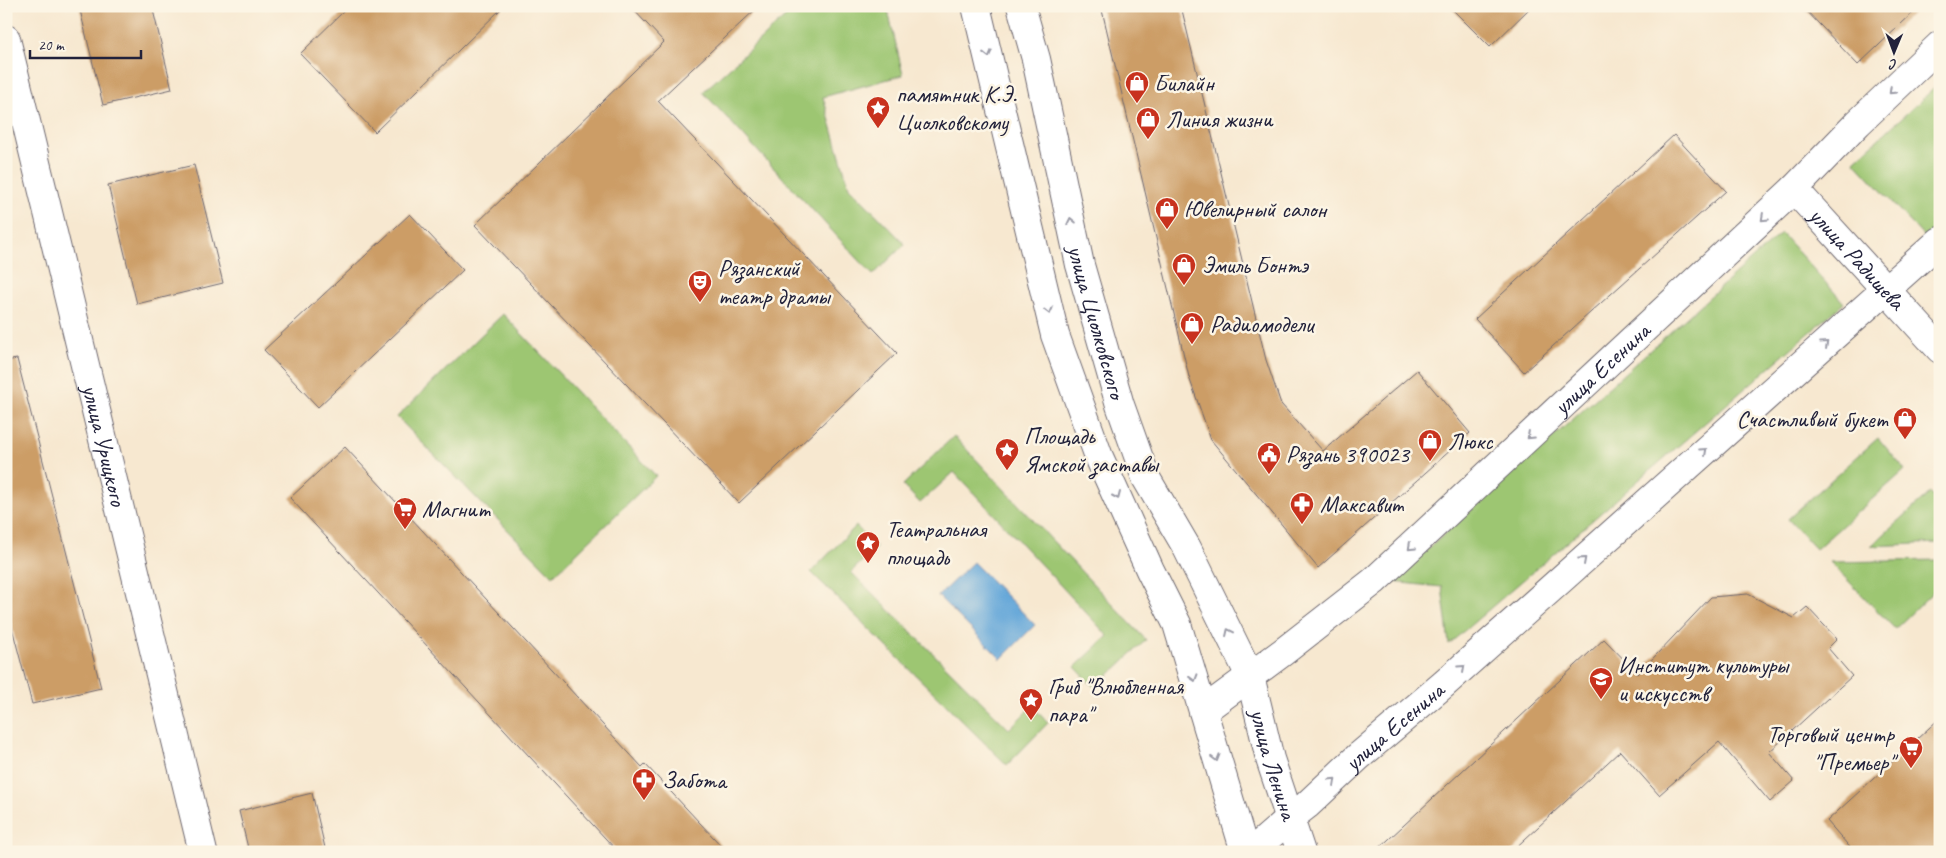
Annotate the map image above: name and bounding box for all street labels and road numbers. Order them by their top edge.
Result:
street label: улица Радищева [1802,199,1913,317]
street label: улица Циолковского [1061,241,1133,404]
street label: улица Есенина [1545,315,1658,423]
street label: улица Урицкого [75,380,134,510]
street label: улица Есенина [1336,674,1452,779]
street label: улица Ленина [1243,704,1305,826]

